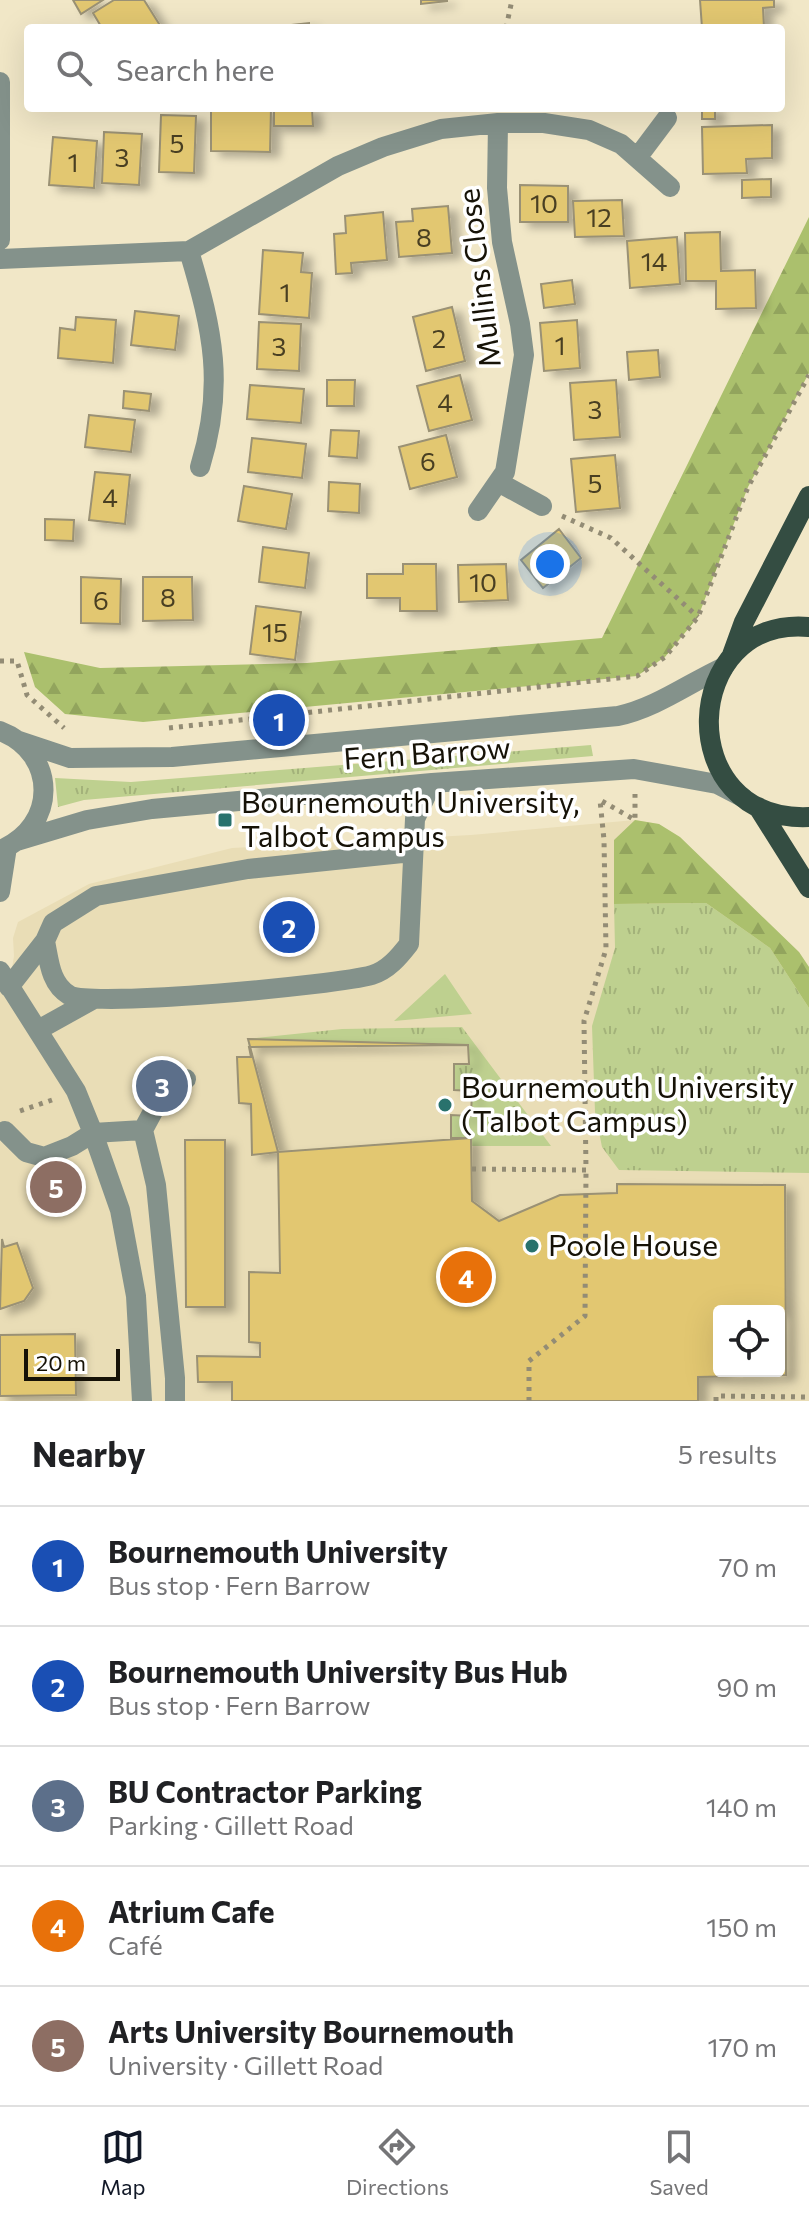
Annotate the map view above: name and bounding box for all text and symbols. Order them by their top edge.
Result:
search box [24,24,785,112]
icon: search [52,46,96,90]
text: Search here [116,50,275,87]
house number: 5 [170,127,184,158]
house number: 3 [115,141,129,172]
house number: 1 [67,146,79,177]
street label: Mullins Close [448,187,507,370]
house number: 10 [530,187,558,218]
house number: 12 [586,201,612,232]
house number: 8 [416,221,432,252]
house number: 14 [641,245,667,276]
house number: 1 [279,276,291,307]
house number: 2 [432,322,446,353]
house number: 1 [554,329,566,360]
house number: 3 [272,330,286,361]
house number: 4 [437,386,453,417]
house number: 3 [588,393,602,424]
house number: 6 [420,445,436,476]
house number: 5 [588,467,602,498]
house number: 4 [102,481,118,512]
your location [530,544,570,584]
house number: 10 [469,566,497,597]
house number: 8 [160,581,176,612]
house number: 6 [93,584,109,615]
house number: 15 [262,616,288,647]
pin: 1 [253,690,305,750]
street label: Fern Barrow [342,727,512,776]
place label: Bournemouth University, Talbot Campus [241,782,580,853]
marker: Bournemouth University, Talbot Campus [216,811,234,829]
pin: 2 [263,897,315,957]
pin: 3 [136,1056,188,1116]
place label: Bournemouth University (Talbot Campus) [461,1067,794,1138]
marker: Bournemouth University (Talbot Campus) [436,1096,454,1114]
pin: 5 [30,1157,82,1217]
place label: Poole House [548,1225,718,1262]
marker: Poole House [523,1237,541,1255]
pin: 4 [440,1247,492,1307]
map controls [713,1305,785,1377]
button: locate [713,1305,785,1377]
scale bar [24,1345,120,1381]
text: 20 m [36,1349,86,1376]
text: Nearby [32,1432,146,1474]
text: 5 results [678,1438,777,1469]
text: Bournemouth University [108,1532,448,1569]
text: 1 [52,1551,64,1582]
text: 70 m [719,1551,777,1582]
text: Bus stop · Fern Barrow [108,1569,370,1600]
text: Bournemouth University Bus Hub [108,1652,568,1689]
text: 2 [51,1671,65,1702]
text: 90 m [717,1671,777,1702]
text: Bus stop · Fern Barrow [108,1689,370,1720]
text: BU Contractor Parking [108,1772,422,1809]
text: 3 [50,1791,66,1822]
text: 140 m [706,1791,777,1822]
text: Parking · Gillett Road [108,1809,354,1840]
text: Atrium Cafe [108,1892,275,1929]
text: 4 [50,1911,66,1942]
text: 150 m [706,1911,777,1942]
text: Café [108,1929,163,1960]
text: Arts University Bournemouth [108,2012,514,2049]
text: 5 [50,2031,66,2062]
text: 170 m [708,2031,777,2062]
text: University · Gillett Road [108,2049,383,2080]
tab: Map [100,2125,146,2200]
tab: Directions [346,2125,449,2200]
tab: Saved [649,2125,709,2200]

